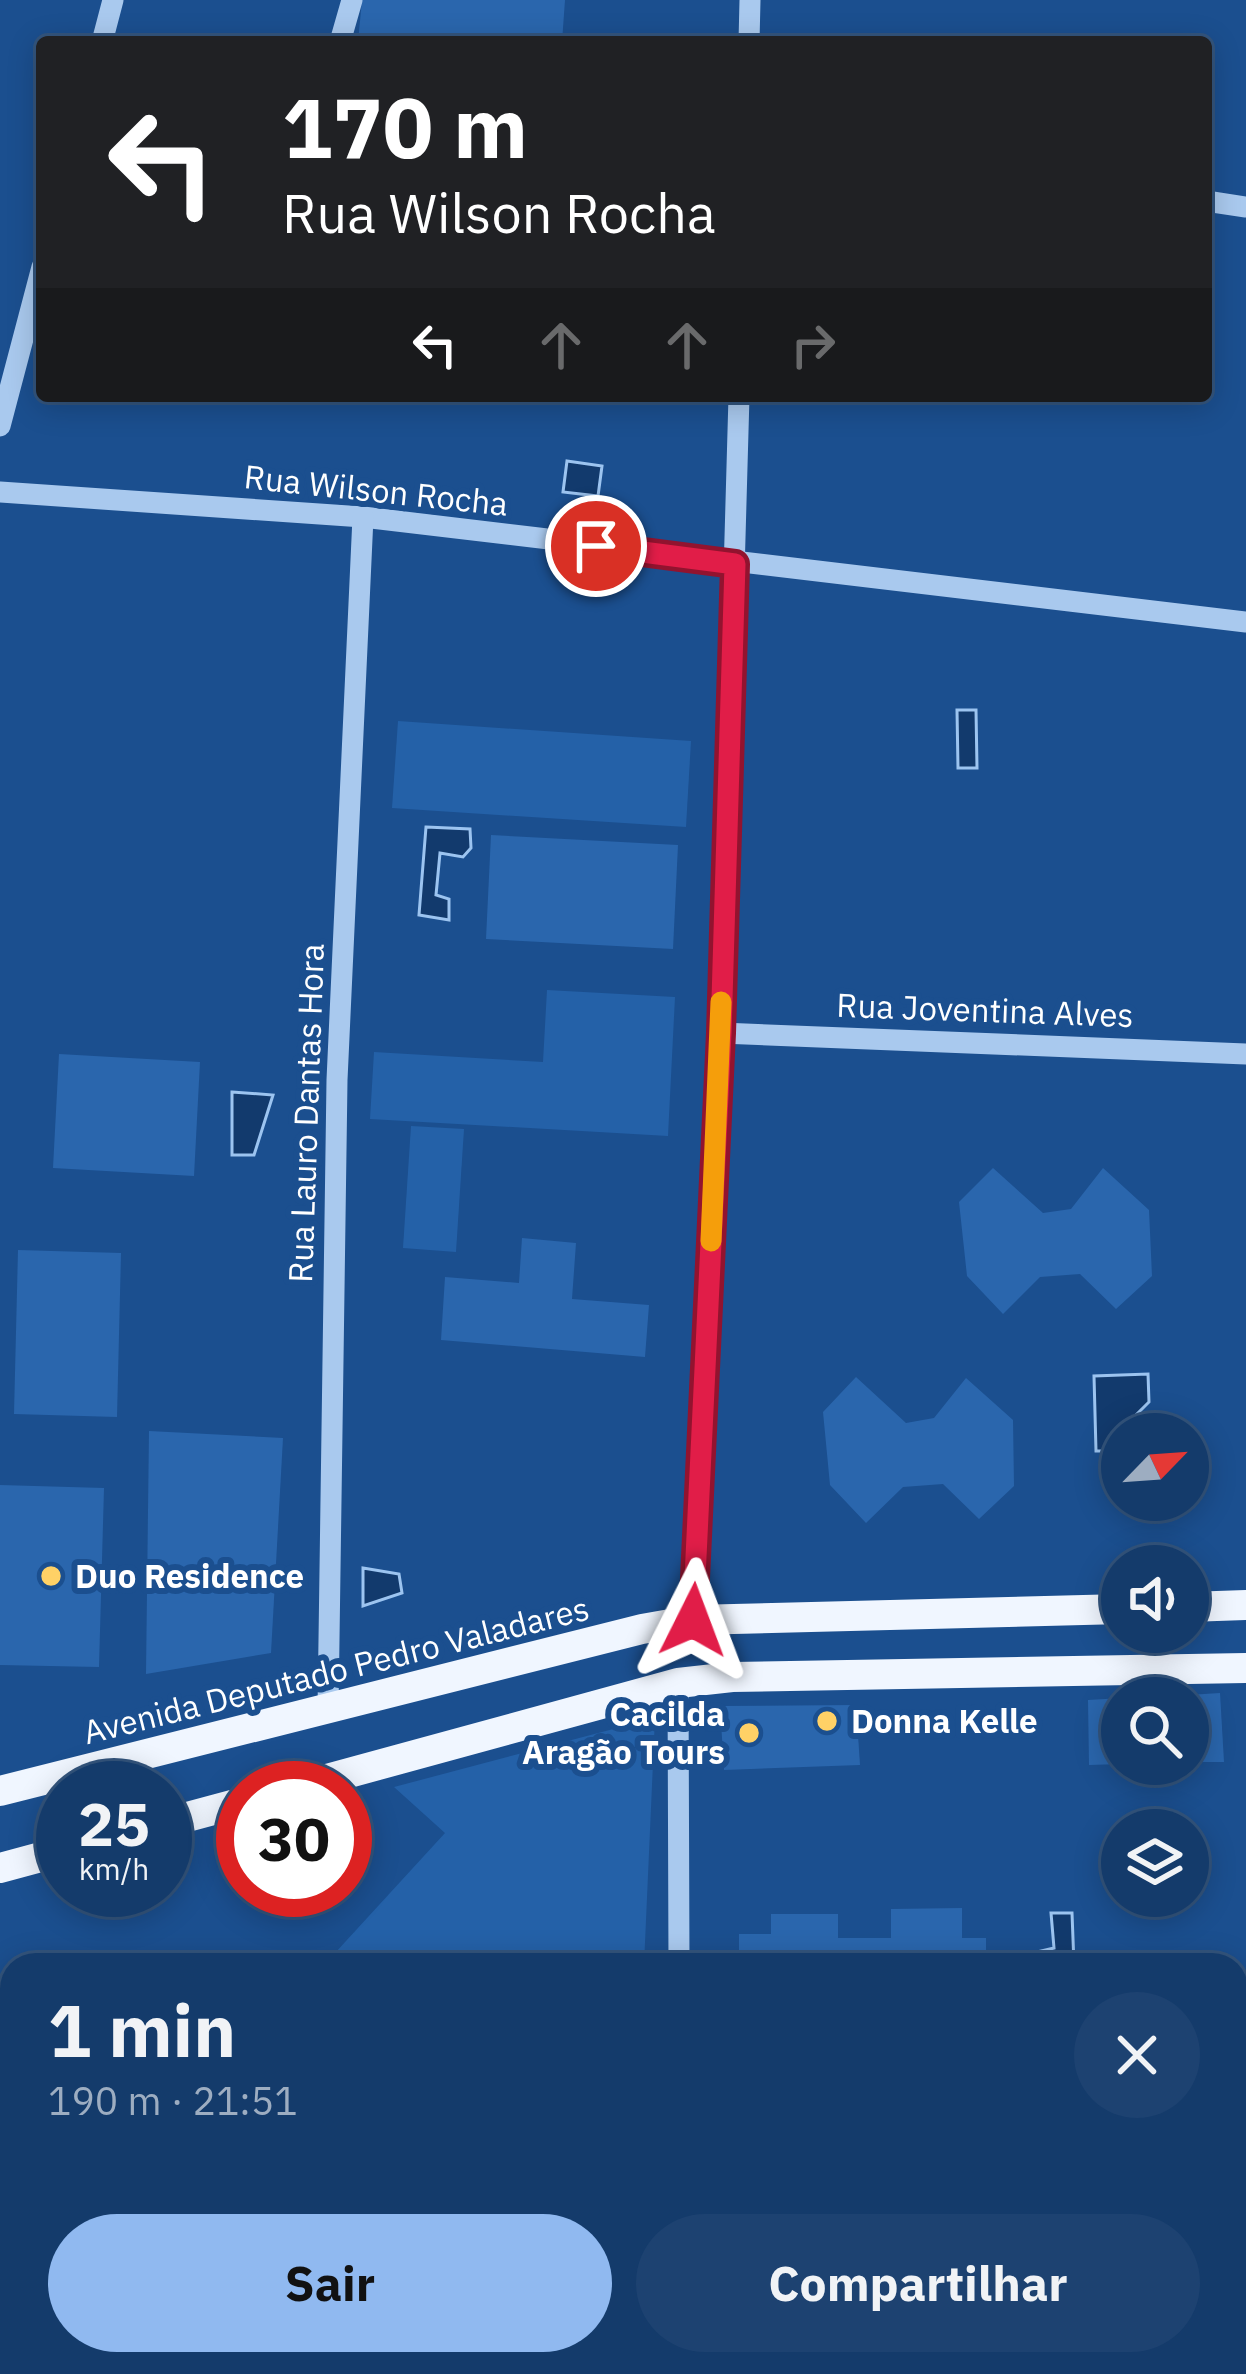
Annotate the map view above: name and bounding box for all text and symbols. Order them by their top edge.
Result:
text: 170 m [282,72,528,181]
icon: left [84,84,240,240]
text: Rua Wilson Rocha [282,178,716,248]
icon: left [402,312,468,378]
icon: ahead [528,312,594,378]
icon: ahead [654,312,720,378]
icon: right [780,312,846,378]
street label: Rua Wilson Rocha [242,454,510,525]
pin [545,495,647,597]
icon: arrive [563,513,629,579]
street label: Rua Lauro Dantas Hora [278,943,333,1283]
street label: Rua Joventina Alves [836,983,1134,1036]
north arrow [1101,1413,1209,1521]
map controls [1101,1413,1209,1917]
button: sound [1101,1545,1209,1653]
place label: Duo Residence [75,1554,304,1597]
position arrow [630,1557,756,1683]
marker: Duo Residence [38,1563,64,1589]
street label: Avenida Deputado Pedro Valadares [78,1586,593,1753]
button: search [1101,1677,1209,1785]
place label: Cacilda Aragão Tours [522,1692,725,1773]
place label: Donna Kelle [851,1699,1037,1742]
marker: Donna Kelle [814,1708,840,1734]
marker: Cacilda Aragão Tours [736,1720,762,1746]
speed limit sign: 30 [216,1761,372,1917]
text: 25 [78,1784,150,1863]
button: layers [1101,1809,1209,1917]
text: km/h [79,1849,149,1888]
text: 1 min [48,1983,236,2077]
button: close [1074,1992,1200,2118]
text: 190 m · 21:51 [48,2075,298,2126]
button: Sair [48,2214,612,2352]
button: Compartilhar [636,2214,1200,2352]

